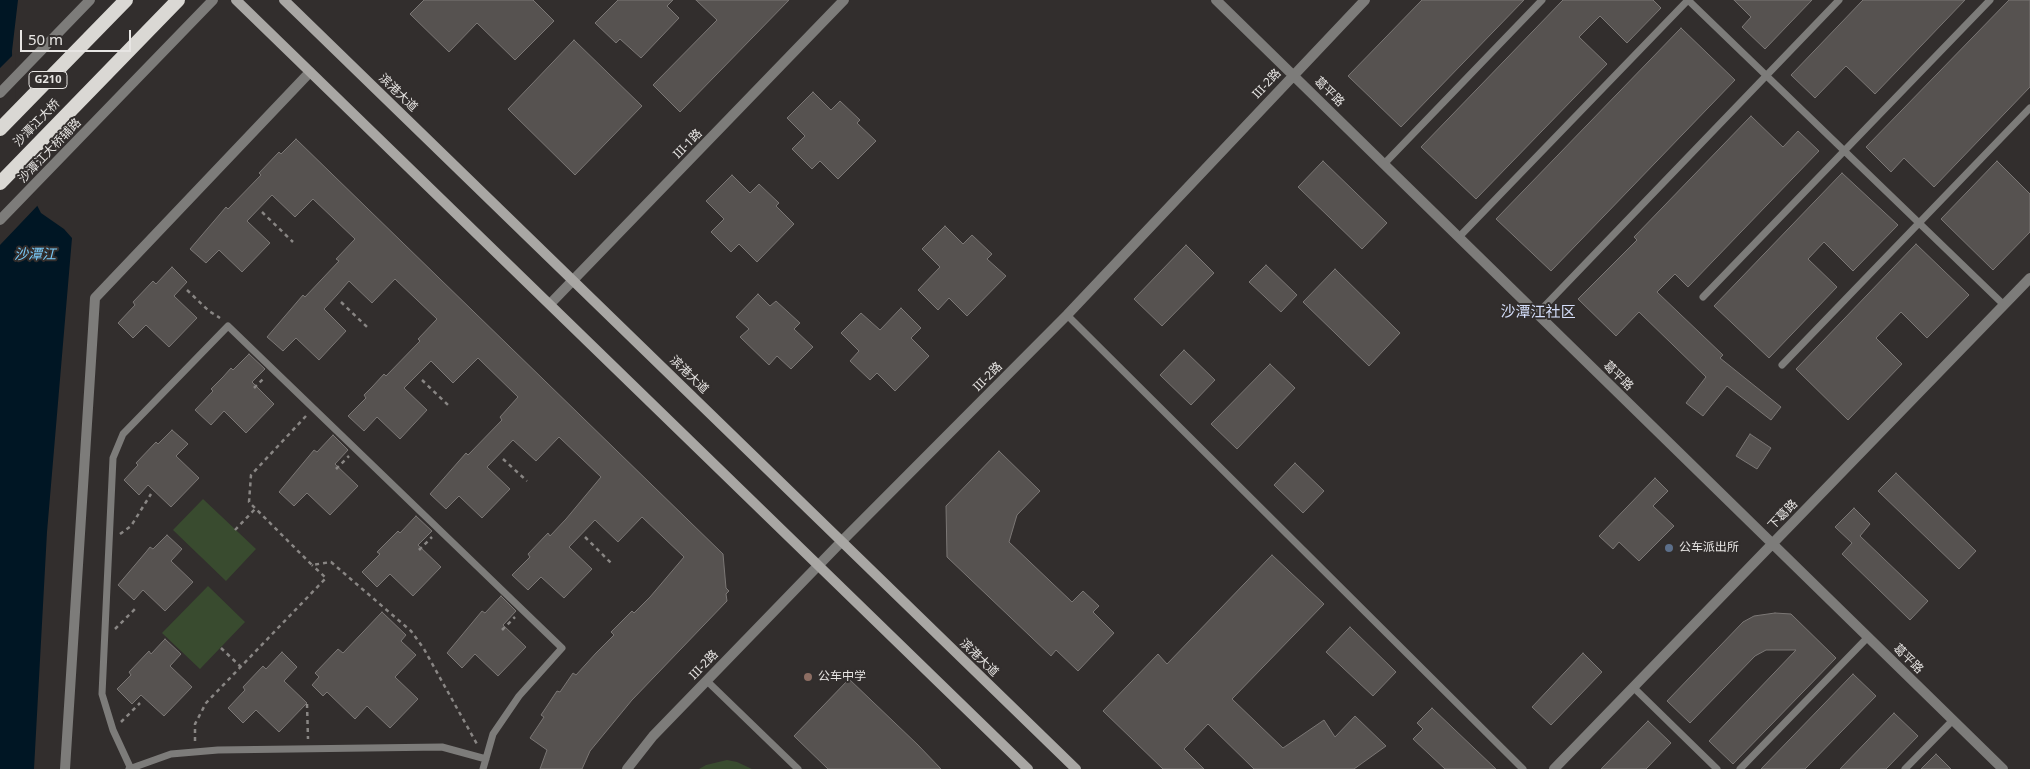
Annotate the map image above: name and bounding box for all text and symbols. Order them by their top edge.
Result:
scale bar [22,20,134,52]
text: 50 m [28,29,63,49]
street label: III-2路 [1250,66,1284,102]
street label: 滨港大道 [376,71,420,115]
road number: G210 [29,72,67,88]
street label: 葛平路 [1311,74,1347,110]
street label: 沙潭江大桥 [11,96,63,150]
street label: 沙潭江大桥辅路 [16,116,84,186]
street label: III-1路 [671,126,705,162]
water label: 沙潭江 [14,247,56,263]
district label: 沙潭江社区 [1501,304,1575,322]
street label: 滨港大道 [667,353,711,397]
street label: 葛平路 [1600,358,1636,394]
street label: III-2路 [971,360,1005,394]
street label: 下葛路 [1765,497,1801,533]
place label: 公车派出所 [1679,541,1739,555]
marker: 公车派出所 [1663,542,1675,554]
street label: 滨港大道 [957,636,1001,680]
street label: 葛平路 [1890,641,1926,677]
street label: III-2路 [687,647,721,683]
place label: 公车中学 [818,670,866,684]
marker: 公车中学 [802,671,814,683]

